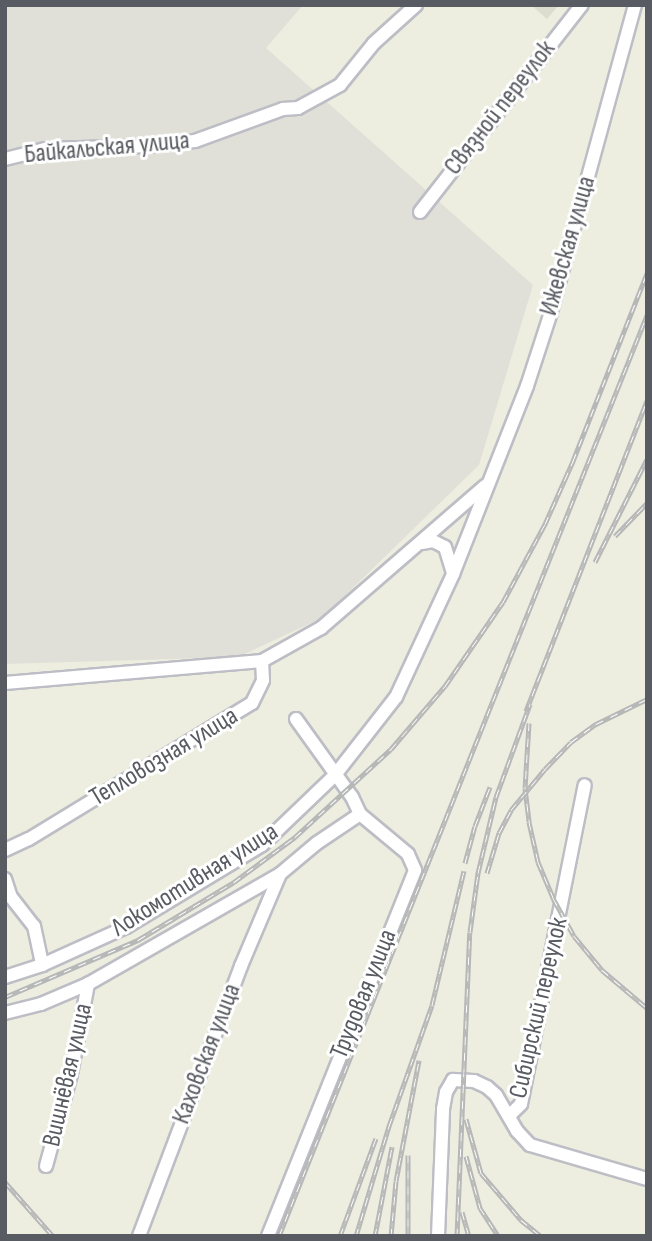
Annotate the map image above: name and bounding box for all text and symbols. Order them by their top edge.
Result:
street label: Связной переулок [438,35,562,181]
street label: Байкальская улица [23,125,191,171]
street label: Ижевская улица [533,173,603,319]
street label: Тепловозная улица [84,701,244,813]
street label: Локомотивная улица [106,816,284,944]
street label: Сибирский переулок [503,915,575,1101]
street label: Трудовая улица [324,925,404,1063]
street label: Каховская улица [166,979,248,1129]
street label: Вишнёвая улица [36,1000,100,1150]

